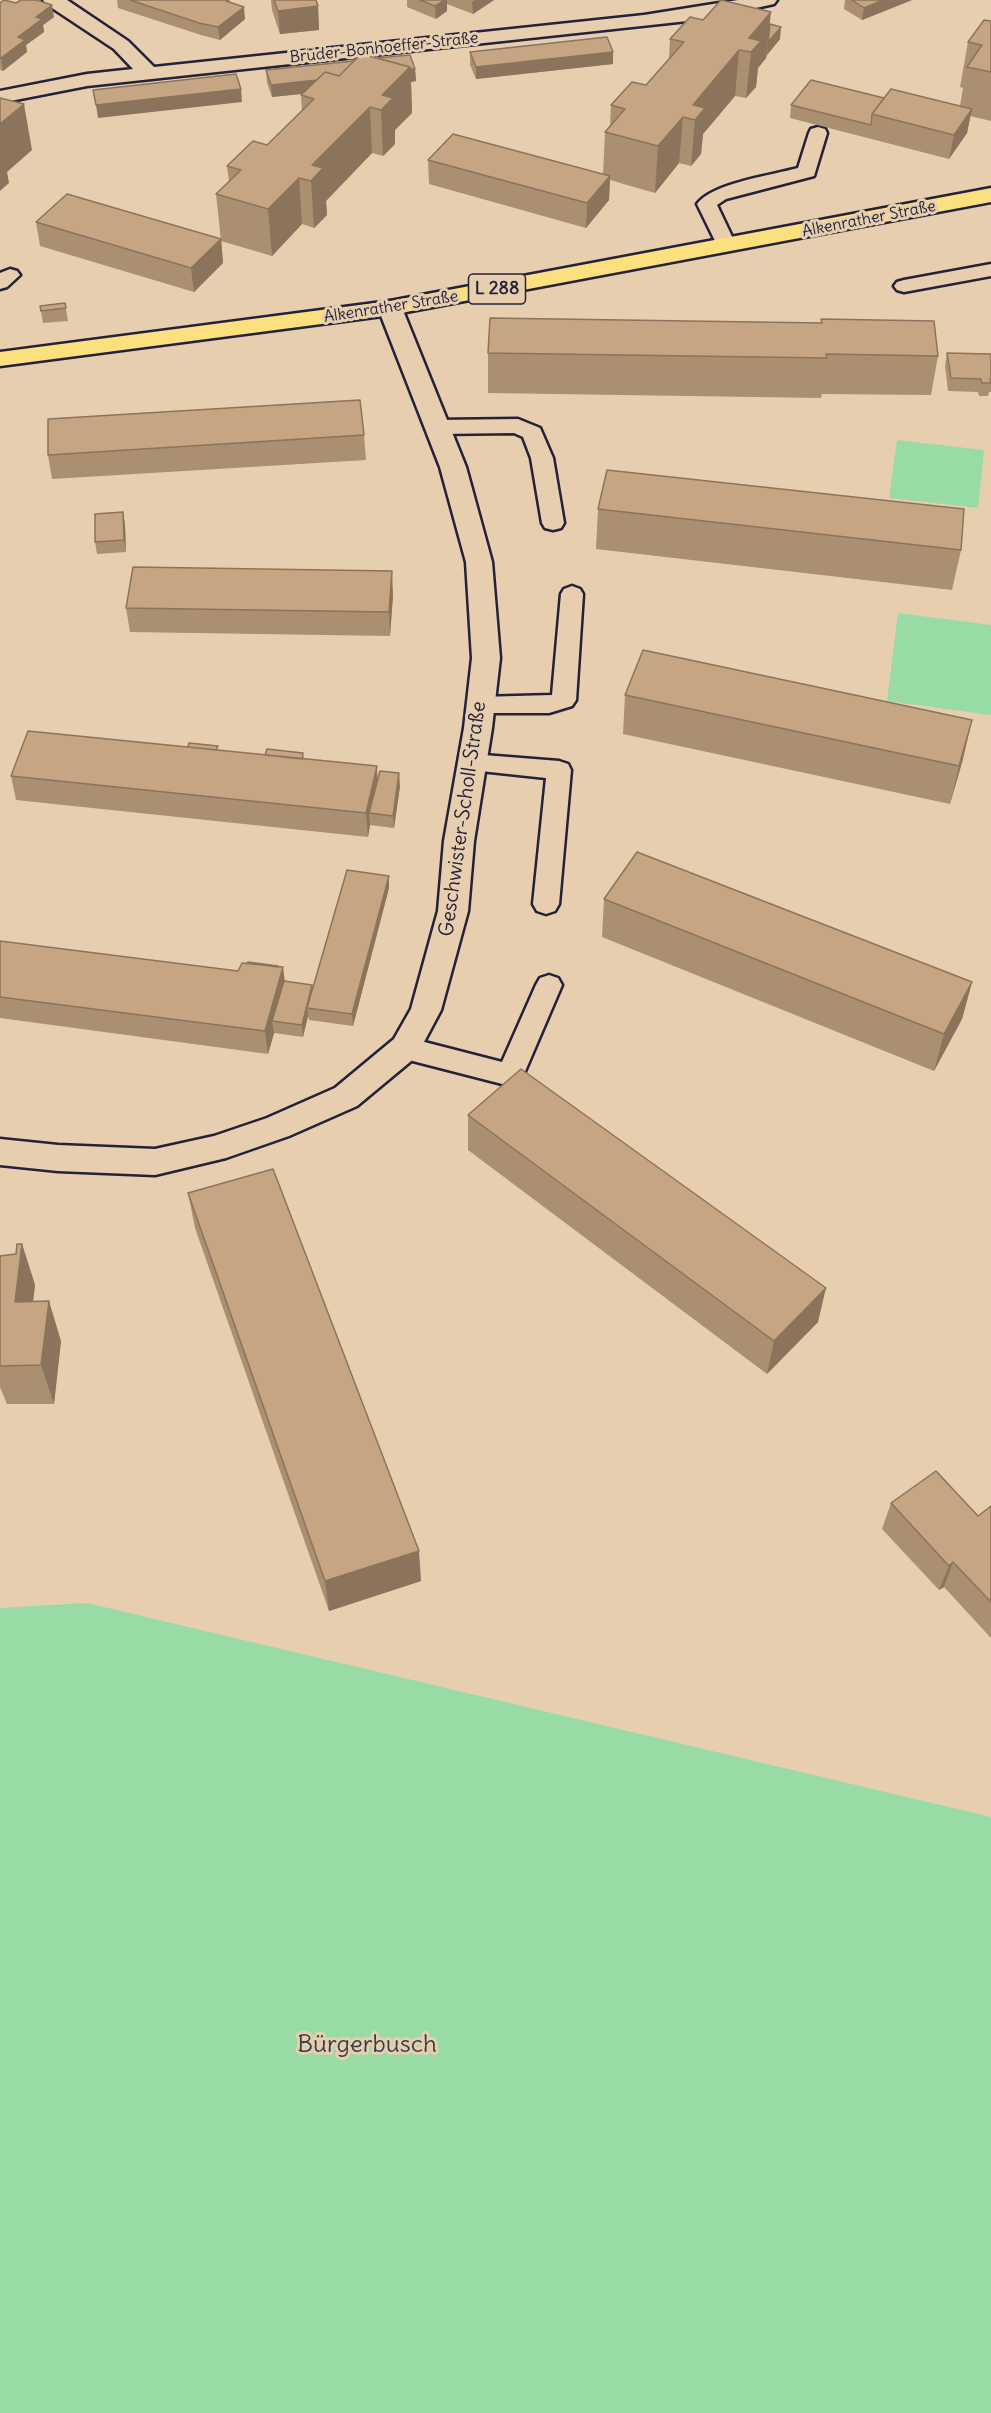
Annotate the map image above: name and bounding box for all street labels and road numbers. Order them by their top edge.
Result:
street label: Brüder-Bonhoeffer-Straße [289,29,479,67]
street label: Alkenrather Straße [801,197,937,241]
road number: L 288 [468,274,526,304]
street label: Alkenrather Straße [322,287,460,327]
street label: Geschwister-Scholl-Straße [435,700,491,938]

